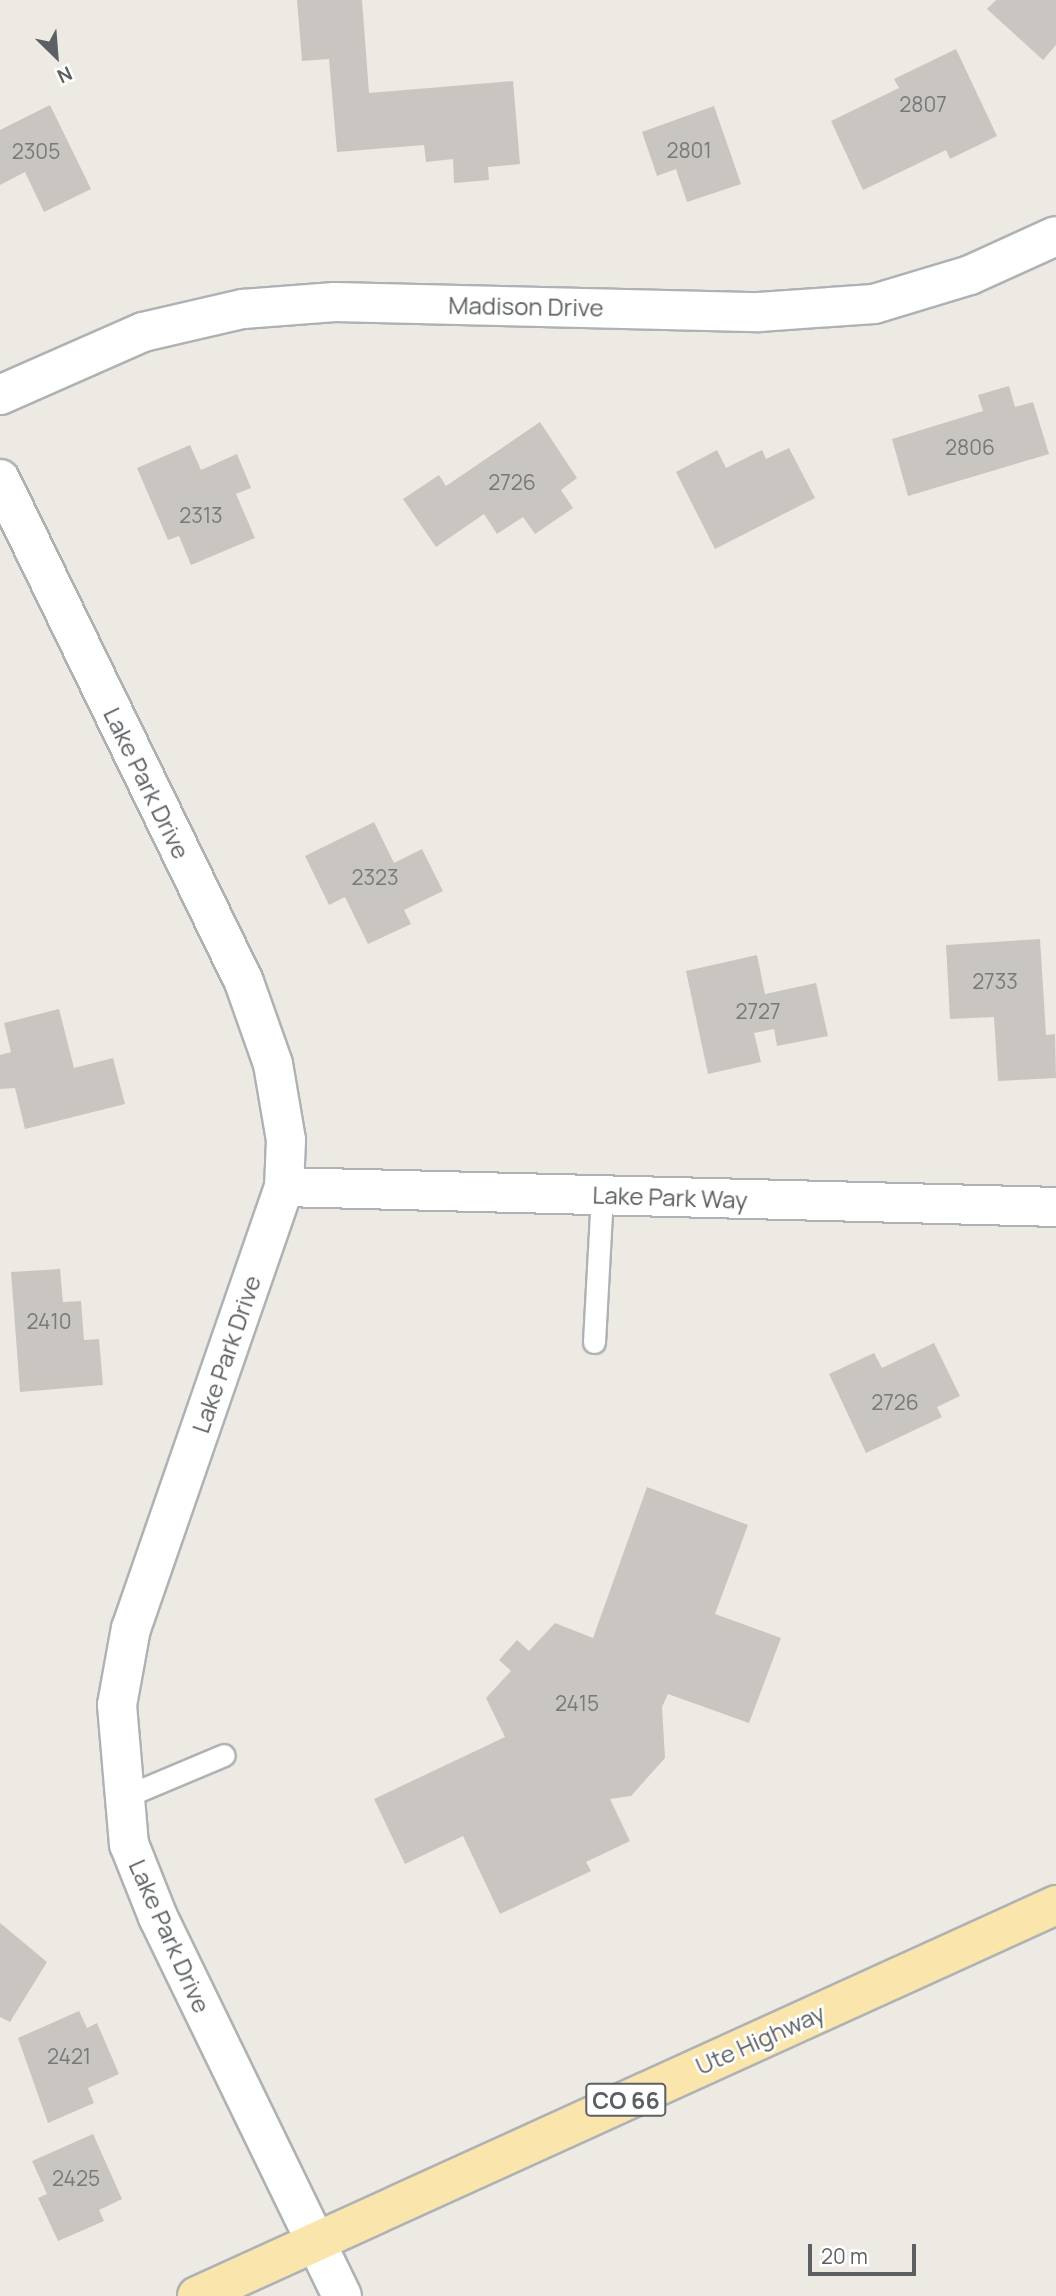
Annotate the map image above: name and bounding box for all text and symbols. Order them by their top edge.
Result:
north arrow [21,21,91,91]
text: N [53,60,77,90]
house number: 2807 [899,91,947,117]
house number: 2801 [666,137,712,163]
house number: 2305 [12,138,60,164]
street label: Madison Drive [448,290,604,322]
house number: 2806 [945,434,995,460]
house number: 2726 [488,469,536,495]
house number: 2313 [179,502,223,528]
street label: Lake Park Drive [98,703,196,863]
house number: 2323 [351,864,399,890]
house number: 2733 [972,968,1018,994]
house number: 2727 [735,998,781,1024]
street label: Lake Park Way [592,1180,748,1214]
street label: Lake Park Drive [186,1271,266,1437]
house number: 2410 [27,1308,71,1334]
house number: 2726 [871,1389,919,1415]
house number: 2415 [555,1690,599,1716]
street label: Lake Park Drive [123,1855,217,2017]
street label: Ute Highway [691,1998,829,2080]
house number: 2421 [47,2043,91,2069]
road number: CO 66 [584,2080,668,2120]
house number: 2425 [52,2165,100,2191]
scale bar [811,2230,920,2274]
text: 20 m [821,2242,868,2270]

